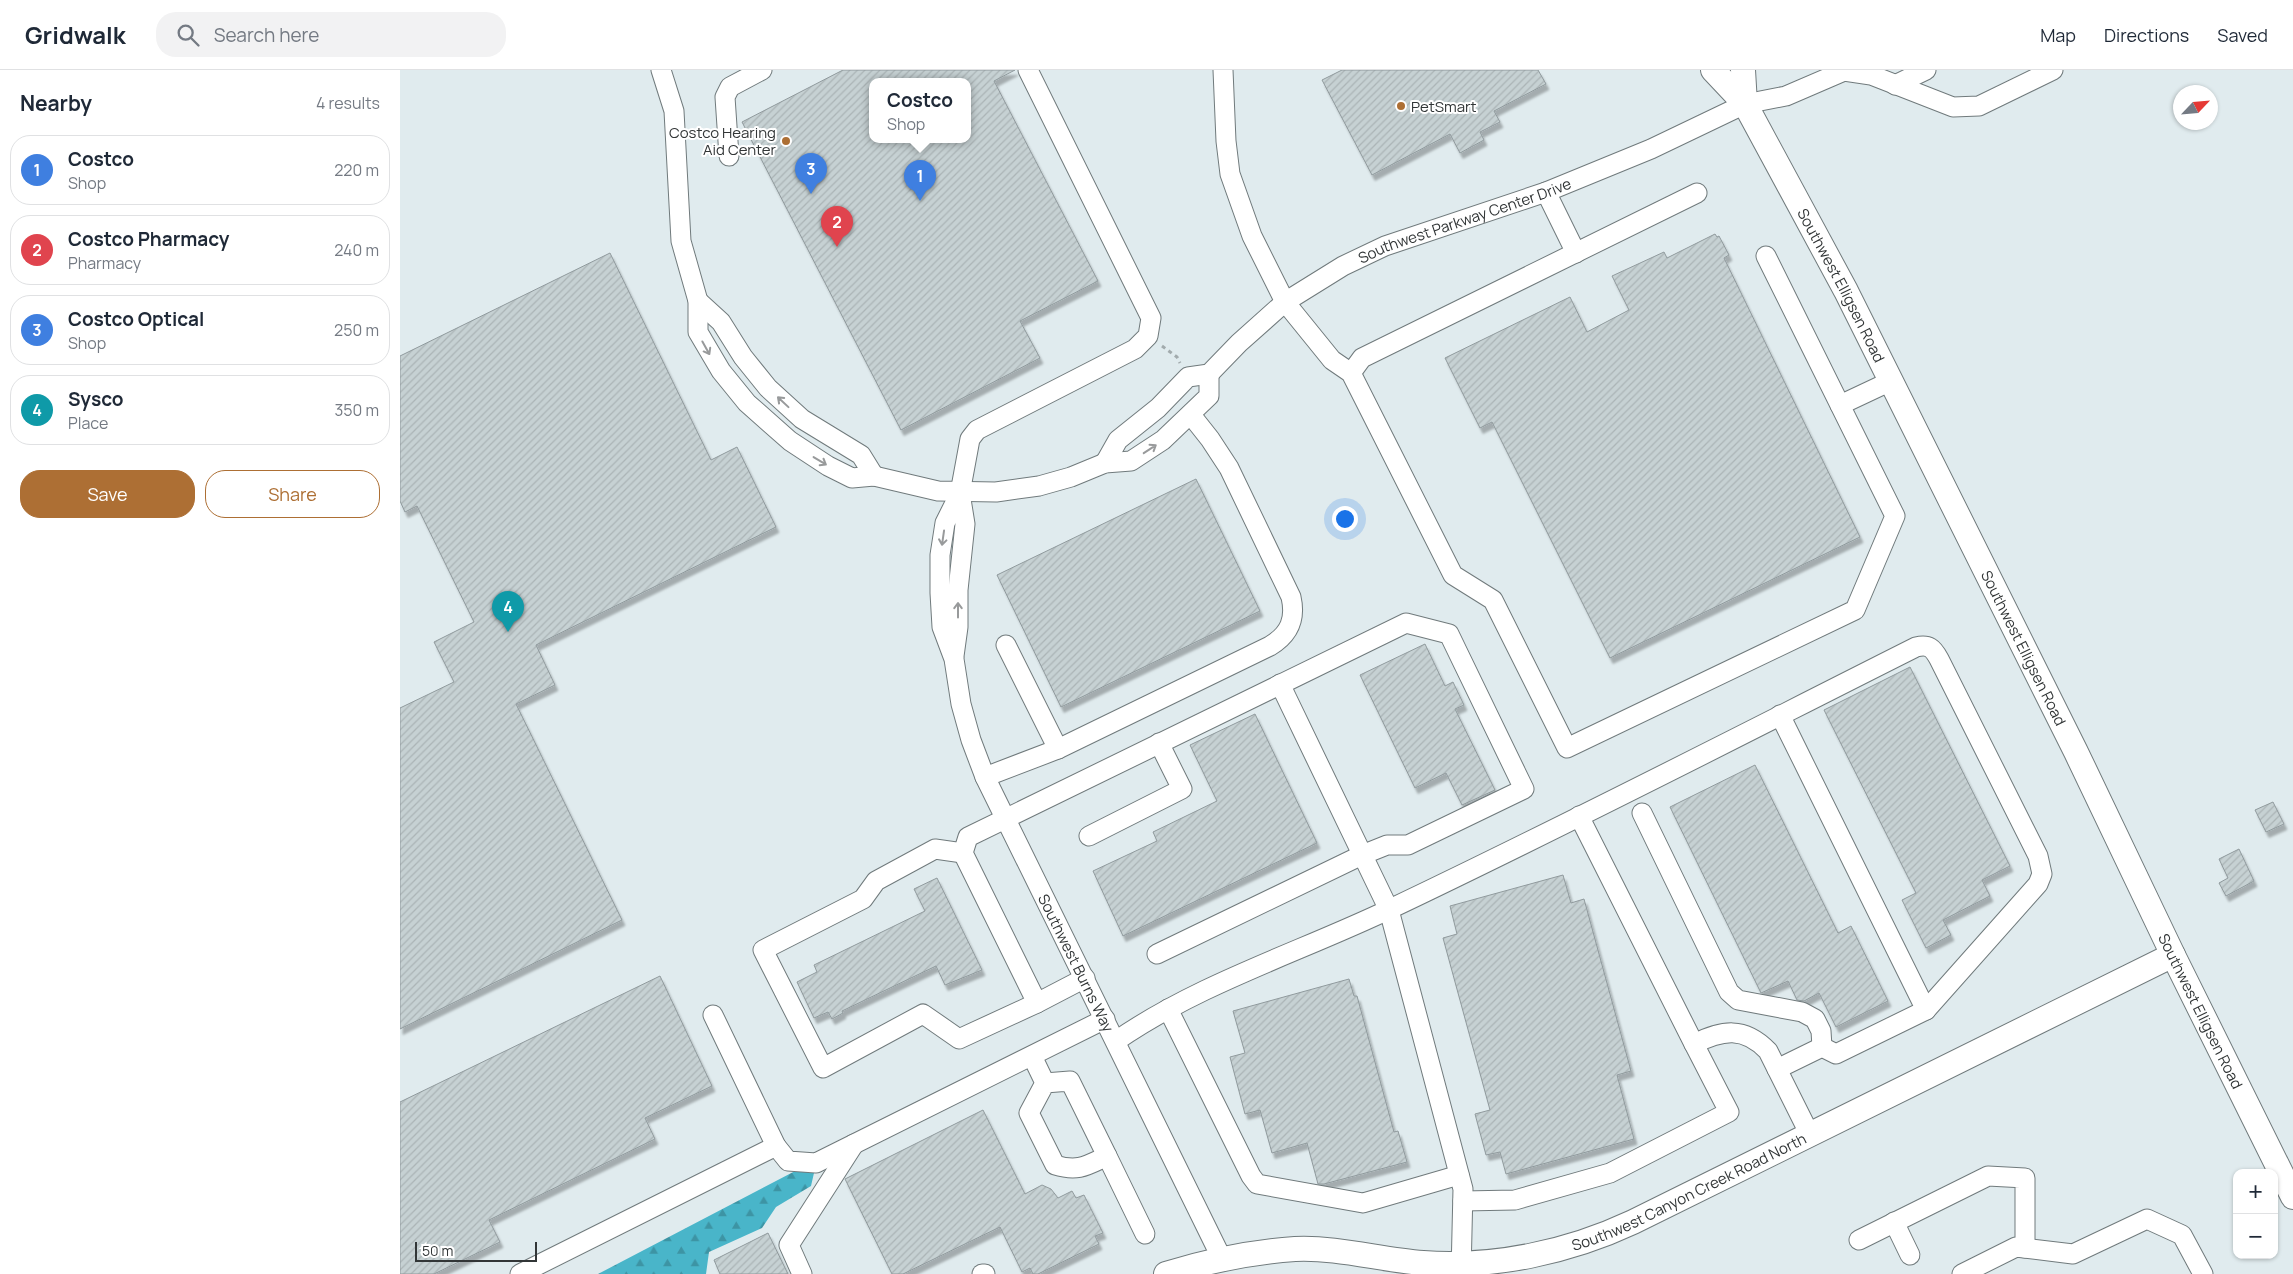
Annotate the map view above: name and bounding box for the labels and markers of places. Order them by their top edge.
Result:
place label: PetSmart [1411,96,1477,117]
marker: PetSmart [1395,100,1407,112]
place label: Costco Hearing Aid Center [669,122,777,160]
marker: Costco Hearing Aid Center [780,135,792,147]
pin: 3 [795,153,827,194]
pin: 1 [904,160,936,201]
pin: 2 [821,206,853,247]
pin: 4 [492,591,524,632]

